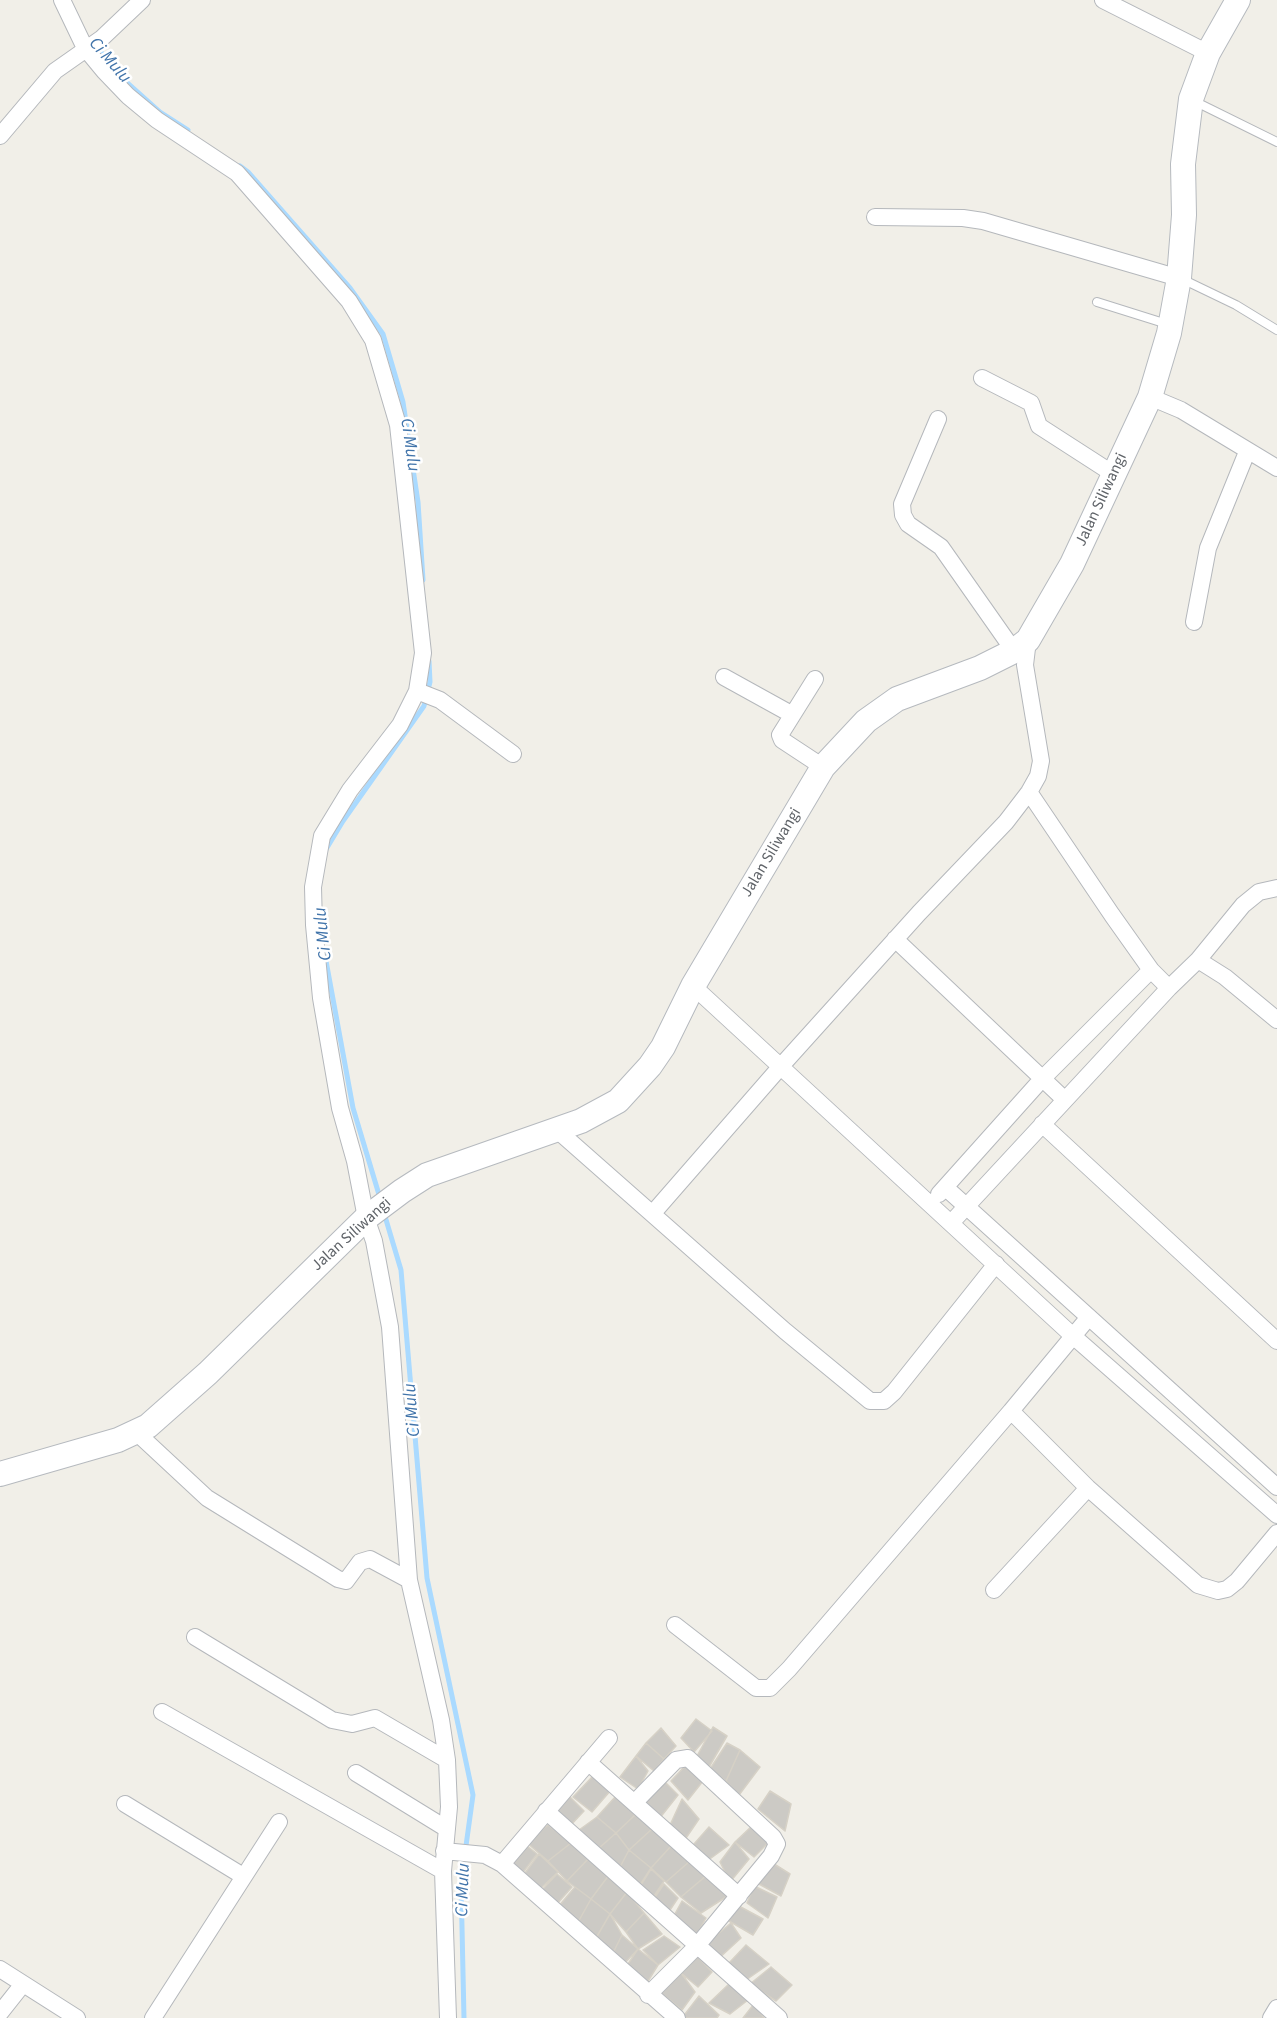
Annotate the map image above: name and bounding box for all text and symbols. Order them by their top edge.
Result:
water label: Ci Mulu [83,34,135,88]
water label: Ci Mulu [395,417,423,473]
street label: Jalan Siliwangi [1072,450,1132,550]
street label: Jalan Siliwangi [738,805,806,901]
water label: Ci Mulu [310,906,338,962]
street label: Jalan Siliwangi [308,1194,396,1276]
water label: Ci Mulu [400,1382,426,1438]
water label: Ci Mulu [452,1863,476,1917]

